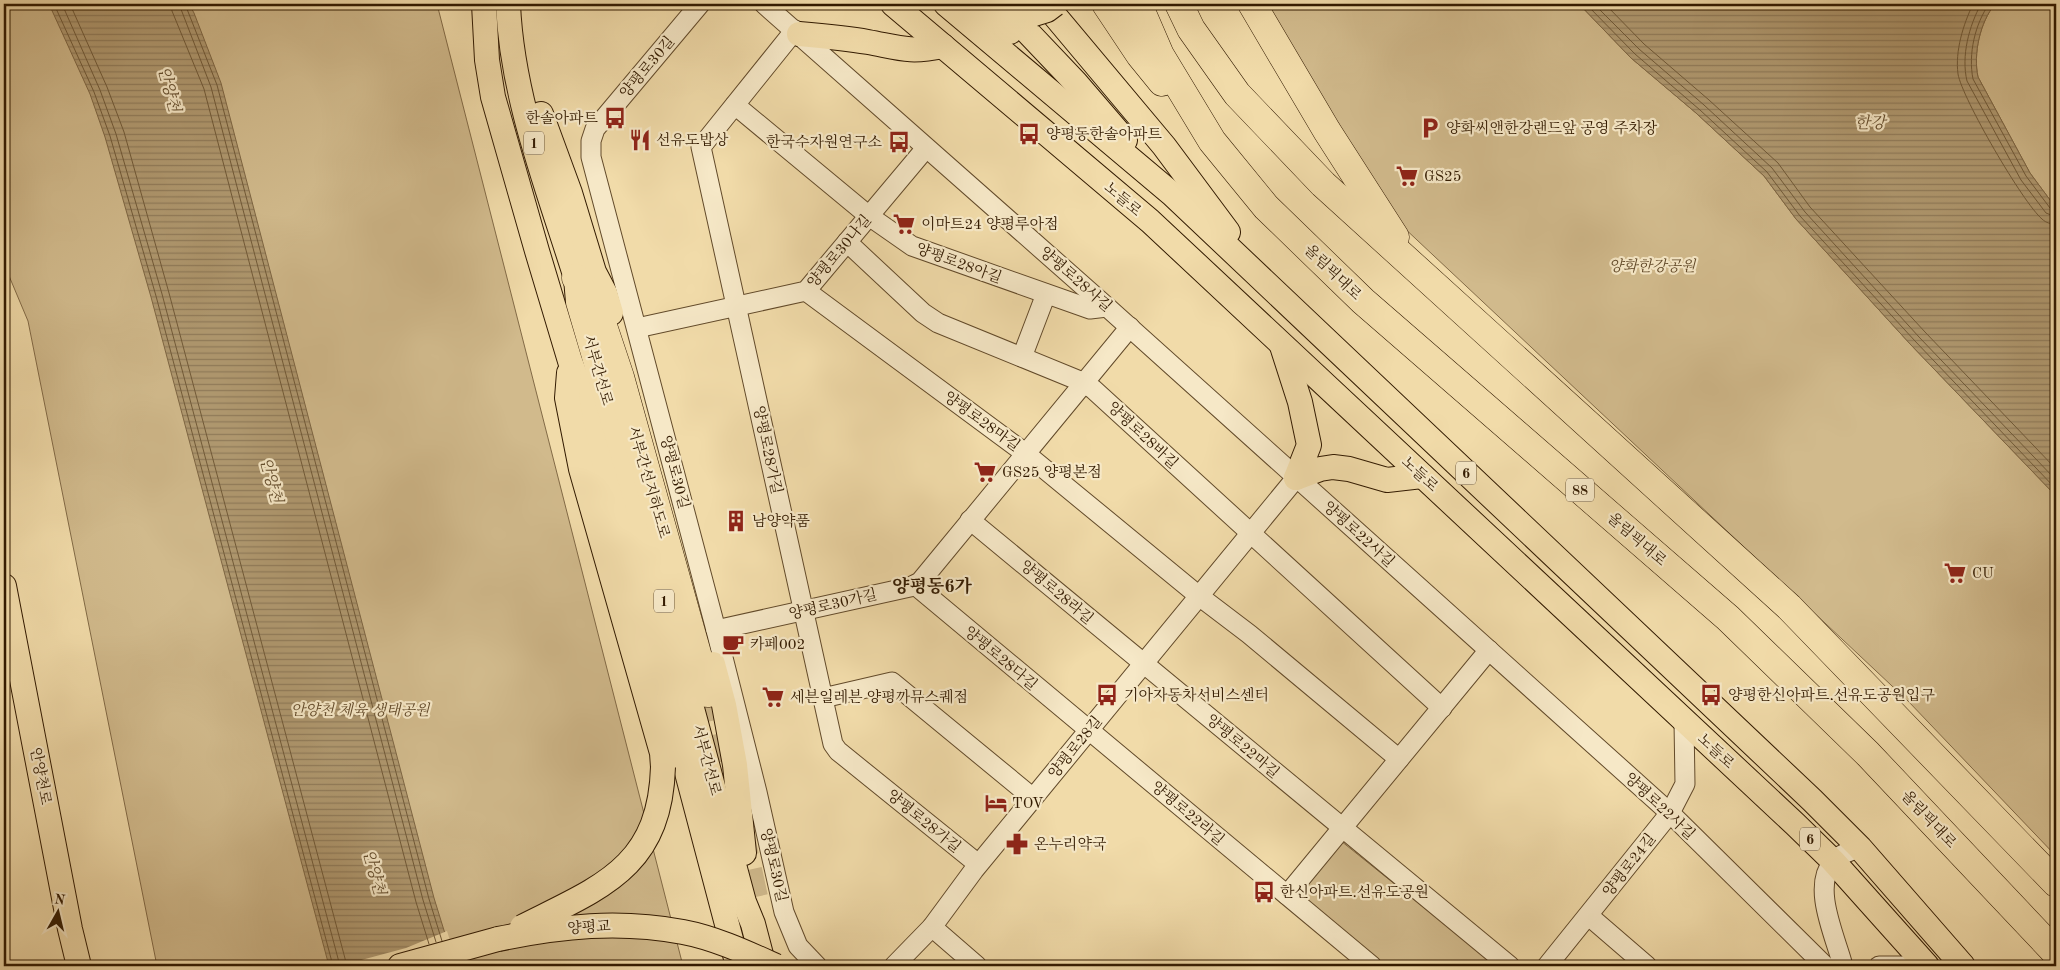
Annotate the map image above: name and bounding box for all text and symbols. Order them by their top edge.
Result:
street label: 양평로30길 [617,33,678,102]
water label: 안양천 [154,65,184,115]
bus stop icon: 한솔아파트 [602,105,628,131]
place label: 한솔아파트 [526,110,599,127]
water label: 한강 [1855,114,1888,132]
parking icon: 양화씨앤한강랜드앞 공영 주차장 [1417,115,1443,141]
place label: 양화씨앤한강랜드앞 공영 주차장 [1446,120,1658,137]
bus stop icon: 양평동한솔아파트 [1016,121,1042,147]
place label: 양평동한솔아파트 [1046,126,1162,143]
restaurant icon: 선유도밥상 [627,127,653,153]
bus stop icon: 한국수자원연구소 [886,129,912,155]
road number: 1 [524,132,544,154]
place label: 선유도밥상 [656,132,729,149]
place label: 한국수자원연구소 [766,134,883,151]
supermarket icon: GS25 [1394,163,1420,189]
place label: GS25 [1424,170,1462,185]
street label: 노들로 [1101,180,1145,220]
street label: 양평로30나길 [804,211,875,291]
supermarket icon: 이마트24 양평루아점 [891,211,917,237]
place label: 이마트24 양평루아점 [921,216,1059,233]
street label: 양평로28아길 [914,240,1004,287]
street label: 올림픽대로 [1301,241,1365,304]
street label: 양평로28사길 [1036,243,1115,315]
park label: 양화한강공원 [1609,258,1697,275]
street label: 서부간선로 [579,333,616,408]
street label: 양평로28마길 [940,388,1023,455]
street label: 양평로28바길 [1104,399,1181,472]
street label: 양평로28가길 [750,404,785,496]
street label: 서부간선지하도로 [624,424,673,541]
street label: 양평로30길 [657,434,692,511]
street label: 노들로 [1398,454,1441,496]
water label: 안양천 [256,456,286,506]
supermarket icon: GS25 양평본점 [972,459,998,485]
road number: 6 [1456,462,1476,484]
place label: GS25 양평본점 [1002,463,1102,481]
road number: 88 [1566,478,1594,502]
street label: 양평로22사길 [1320,498,1398,571]
building icon: 남양약품 [723,508,749,534]
street label: 올림픽대로 [1604,509,1670,570]
place label: 남양약품 [752,513,810,530]
street label: 양평로28라길 [1017,557,1097,628]
supermarket icon: CU [1942,560,1968,586]
place label: CU [1972,567,1994,582]
district label: 양평동6가 [892,576,973,596]
street label: 양평로30가길 [787,586,879,623]
road number: 1 [654,590,674,612]
street label: 양평로28다길 [961,623,1041,694]
cafe icon: 카페002 [720,631,746,657]
place label: 카페002 [750,636,805,653]
bus stop icon: 기아자동차서비스센터 [1094,682,1120,708]
bus stop icon: 양평한신아파트.선유도공원입구 [1698,682,1724,708]
supermarket icon: 세븐일레븐 양평까뮤스퀘점 [760,684,786,710]
place label: 기아자동차서비스센터 [1124,686,1269,704]
place label: 양평한신아파트.선유도공원입구 [1728,687,1936,704]
place label: 세븐일레븐 양평까뮤스퀘점 [790,688,968,706]
park label: 안양천 체육 생태공원 [291,702,431,719]
street label: 양평로22마길 [1203,711,1283,782]
street label: 양평로28길 [1045,713,1106,782]
street label: 서부간선로 [689,723,724,798]
street label: 노들로 [1694,731,1737,773]
street label: 안양천로 [27,746,54,807]
street label: 양평로22사길 [1621,770,1698,843]
street label: 양평로22라길 [1148,778,1228,849]
street label: 양평로28가길 [883,787,964,856]
street label: 올림픽대로 [1898,787,1960,852]
hotel icon: TOV [983,790,1009,816]
place label: TOV [1012,797,1044,812]
street label: 양평로30길 [757,826,790,904]
road number: 6 [1800,828,1820,851]
street label: 양평로24길 [1599,830,1659,900]
pharmacy icon: 온누리약국 [1004,831,1030,857]
place label: 온누리약국 [1034,836,1107,853]
water label: 안양천 [359,848,389,898]
bus stop icon: 한신아파트.선유도공원 [1251,879,1277,905]
place label: 한신아파트.선유도공원 [1280,884,1429,901]
north arrow [32,888,82,938]
text: N [53,892,66,908]
street label: 양평교 [567,918,612,937]

